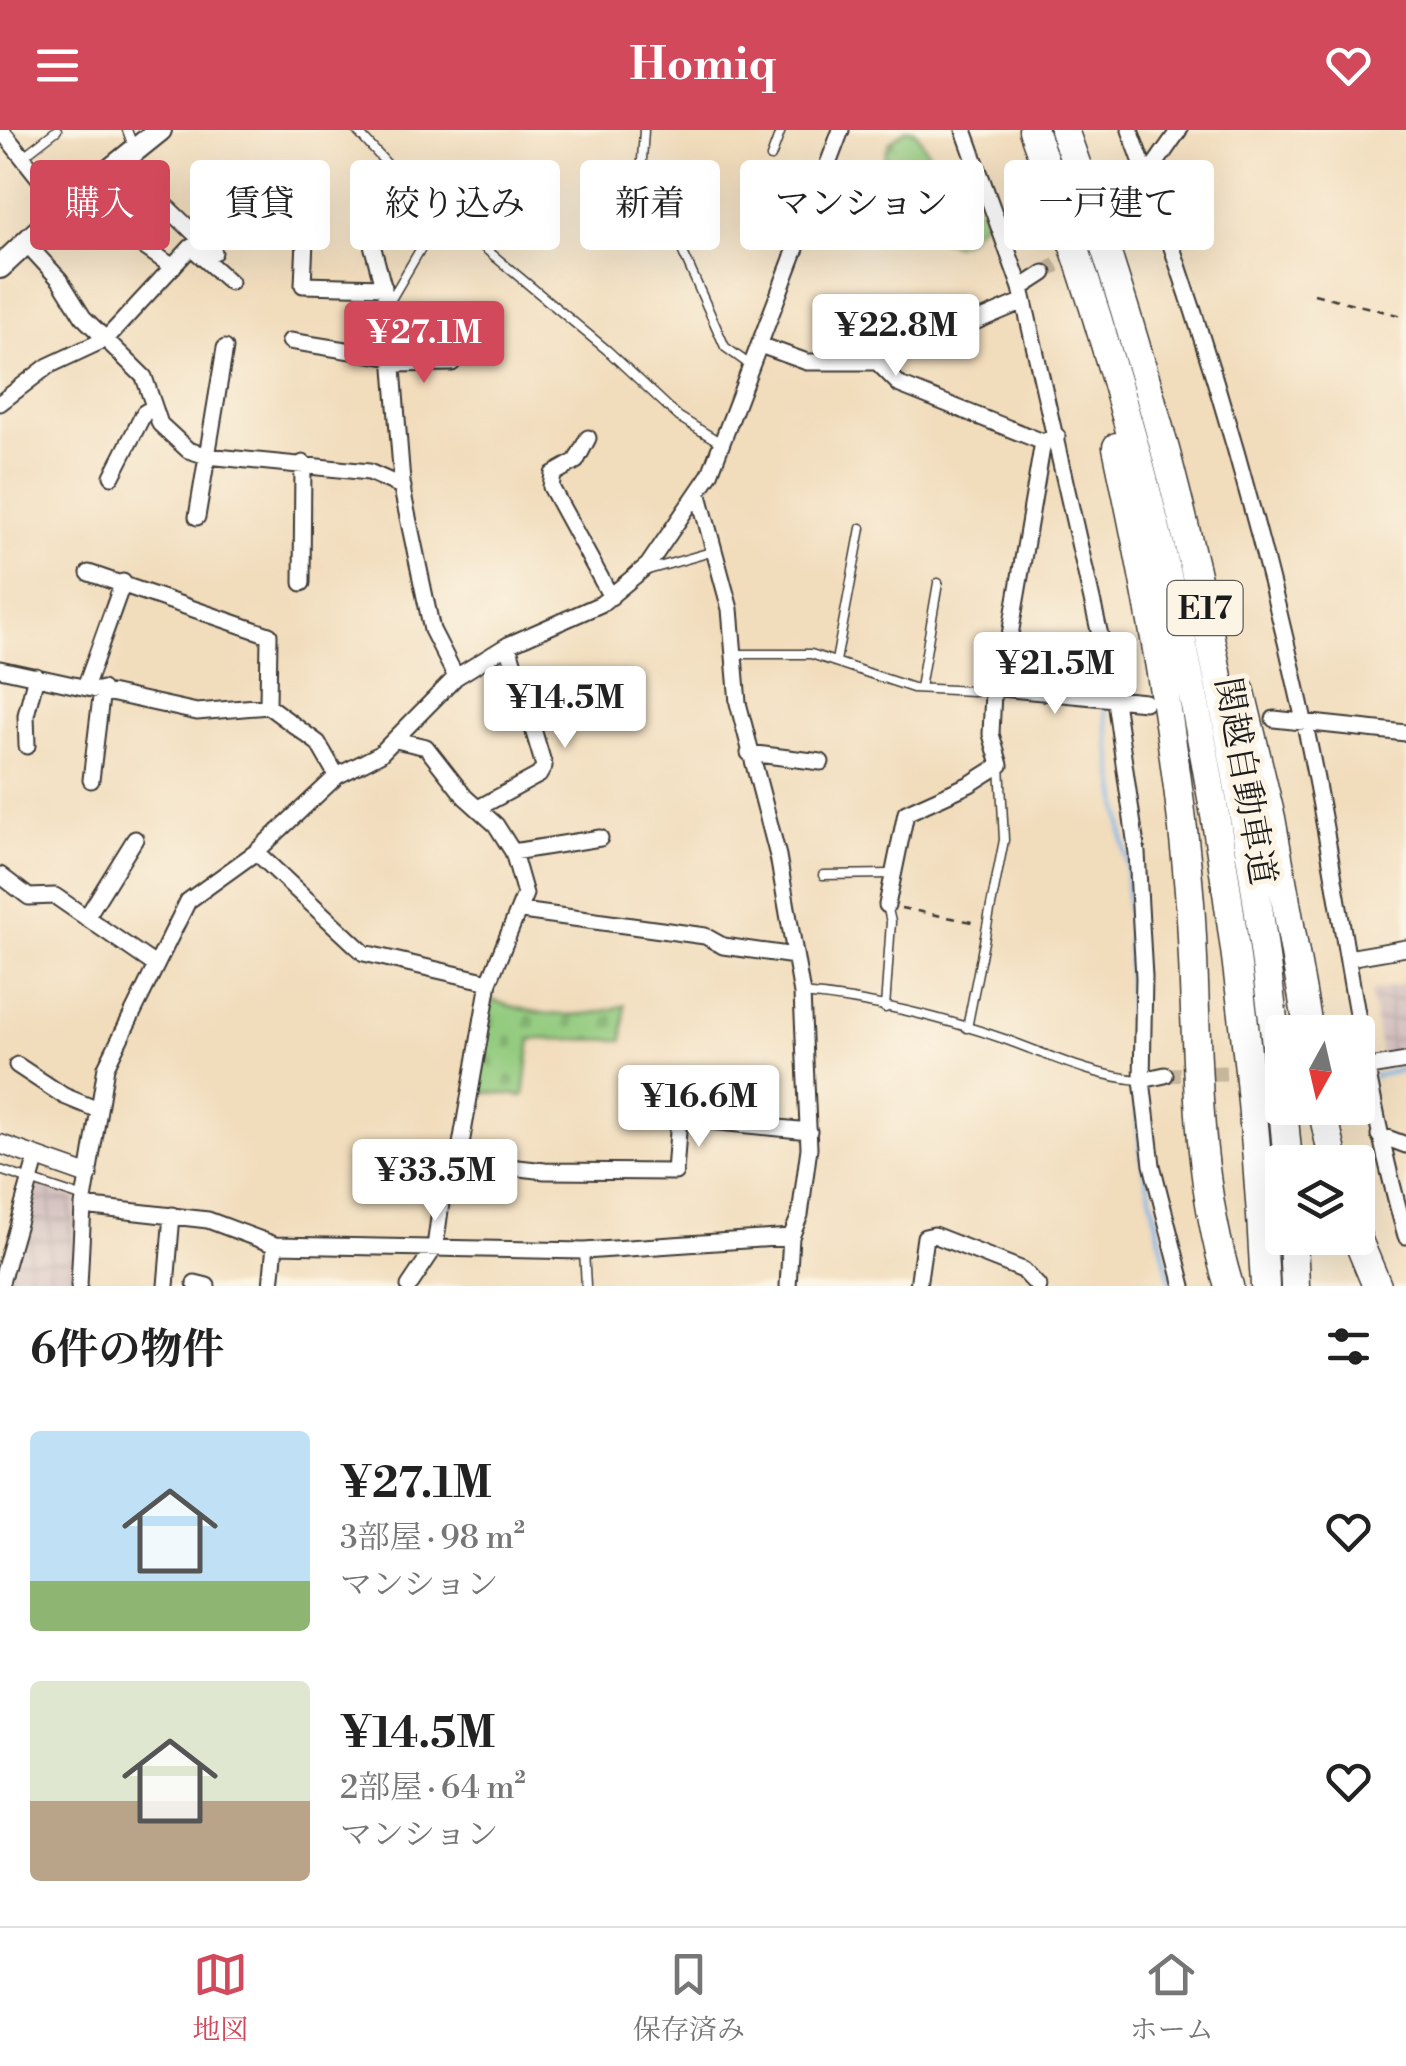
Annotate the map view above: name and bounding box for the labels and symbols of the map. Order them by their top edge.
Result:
pin: ¥22.8M [815,294,977,379]
pin: ¥27.1M [343,301,505,386]
road number: E17 [1168,581,1242,635]
pin: ¥21.5M [974,632,1136,717]
pin: ¥14.5M [484,666,646,751]
street label: 関越自動車道 [1205,674,1284,888]
north arrow [1265,1015,1375,1125]
pin: ¥16.6M [618,1065,780,1150]
pin: ¥33.5M [354,1139,516,1224]

